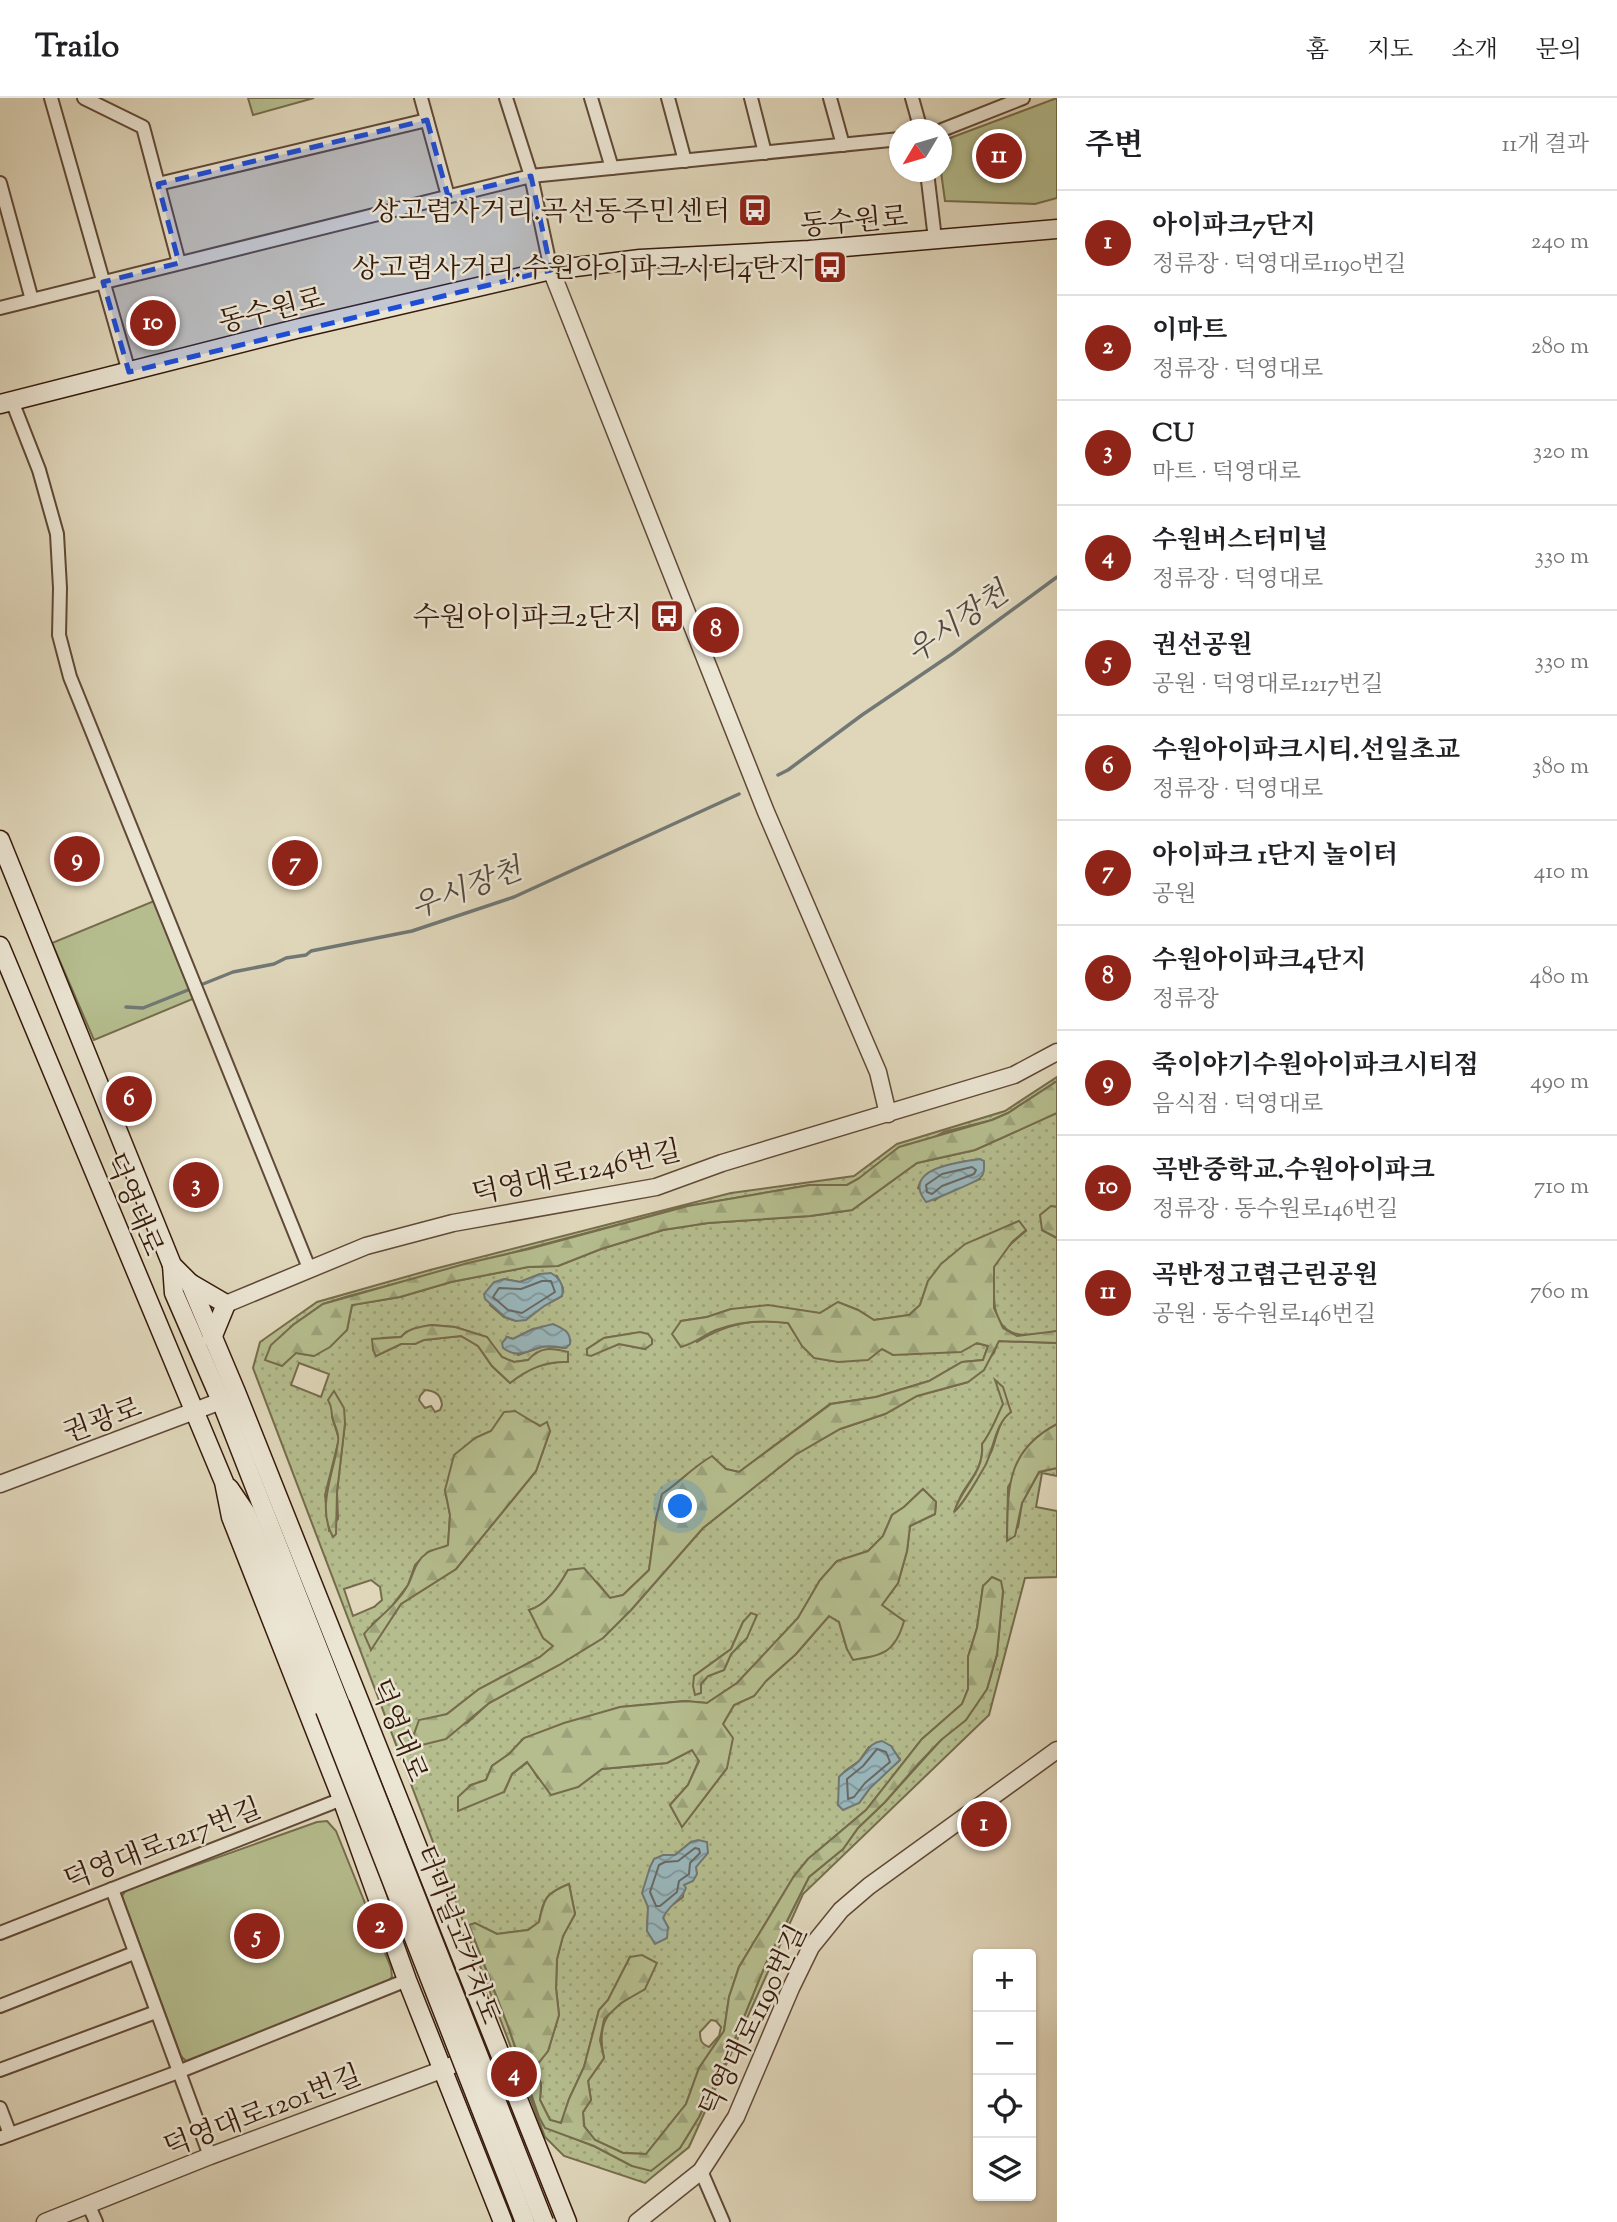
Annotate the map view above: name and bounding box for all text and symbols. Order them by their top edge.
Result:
text: Trailo [35,24,119,72]
text: 홈 [1306,34,1329,68]
text: 지도 [1367,34,1413,68]
text: 소개 [1451,34,1498,68]
text: 문의 [1536,34,1582,68]
north arrow [889,119,952,182]
text: 주변 [1085,125,1143,168]
text: 11개 결과 [1502,129,1589,162]
pin: 11 [976,130,1022,182]
bus stop icon: 상고렴사거리.곡선동주민센터 [736,191,774,229]
place label: 상고렴사거리.곡선동주민센터 [371,193,730,233]
street label: 동수원로 [799,198,910,248]
text: 아이파크7단지 [1152,208,1316,245]
text: 1 [1104,226,1112,259]
text: 240 m [1531,226,1589,259]
bus stop icon: 상고렴사거리.수원아이파크시티4단지 [811,248,849,286]
text: 정류장 · 덕영대로1190번길 [1152,249,1406,282]
place label: 상고렴사거리.수원아이파크시티4단지 [352,250,806,290]
street label: 동수원로 [214,279,329,344]
pin: 10 [130,297,176,349]
text: 이마트 [1152,313,1227,350]
text: 2 [1103,331,1113,364]
text: 280 m [1531,331,1589,364]
text: 정류장 · 덕영대로 [1152,354,1323,387]
text: CU [1152,416,1194,453]
text: 3 [1103,436,1113,469]
text: 320 m [1533,436,1589,469]
text: 마트 · 덕영대로 [1152,457,1301,490]
text: 수원버스터미널 [1152,523,1328,560]
text: 4 [1102,541,1114,574]
text: 330 m [1535,541,1589,574]
text: 정류장 · 덕영대로 [1152,564,1323,597]
water label: 우시장천 [899,572,1020,675]
bus stop icon: 수원아이파크2단지 [648,597,686,635]
place label: 수원아이파크2단지 [413,599,642,639]
pin: 8 [693,604,739,656]
text: 권선공원 [1152,628,1252,665]
text: 5 [1104,646,1112,679]
text: 330 m [1535,646,1589,679]
text: 공원 · 덕영대로1217번길 [1152,669,1383,702]
text: 수원아이파크시티.선일초교 [1152,733,1460,770]
text: 6 [1102,751,1114,784]
text: 380 m [1532,751,1589,784]
text: 정류장 · 덕영대로 [1152,774,1323,807]
pin: 9 [54,833,100,885]
pin: 7 [272,837,318,889]
text: 아이파크 1단지 놀이터 [1152,838,1398,875]
water label: 우시장천 [405,849,531,931]
text: 7 [1102,856,1114,889]
text: 410 m [1534,856,1589,889]
text: 공원 [1152,879,1196,912]
text: 수원아이파크4단지 [1152,943,1366,980]
text: 8 [1102,961,1114,994]
text: 480 m [1530,961,1589,994]
text: 정류장 [1152,984,1219,1017]
text: 죽이야기수원아이파크시티점 [1152,1048,1479,1085]
text: 9 [1102,1066,1114,1099]
text: 490 m [1530,1066,1589,1099]
pin: 6 [106,1073,152,1125]
text: 음식점 · 덕영대로 [1152,1089,1323,1122]
street label: 덕영대로1246번길 [468,1132,685,1216]
street label: 덕영대로 [93,1148,172,1263]
text: 곡반중학교.수원아이파크 [1152,1153,1435,1190]
pin: 3 [173,1159,219,1211]
text: 10 [1098,1171,1118,1204]
text: 710 m [1534,1171,1589,1204]
text: 정류장 · 동수원로146번길 [1152,1194,1398,1227]
text: 곡반정고렴근린공원 [1152,1258,1378,1295]
text: 11 [1100,1276,1116,1309]
text: 760 m [1530,1276,1589,1309]
text: 공원 · 동수원로146번길 [1152,1299,1376,1332]
street label: 권광로 [58,1389,148,1454]
your location [663,1489,697,1523]
street label: 덕영대로 [358,1673,436,1789]
street label: 덕영대로1217번길 [59,1790,268,1902]
pin: 1 [961,1798,1007,1850]
street label: 터미널고가차도 [404,1840,509,2031]
pin: 2 [357,1900,403,1952]
pin: 5 [234,1910,280,1962]
street label: 덕영대로1190번길 [691,1918,819,2124]
map controls [973,1949,1036,2201]
button: + [973,1949,1036,2012]
button: − [973,2012,1036,2075]
pin: 4 [491,2048,537,2100]
street label: 덕영대로1201번길 [158,2057,368,2169]
button: locate [973,2075,1036,2138]
button: layers [973,2138,1036,2201]

